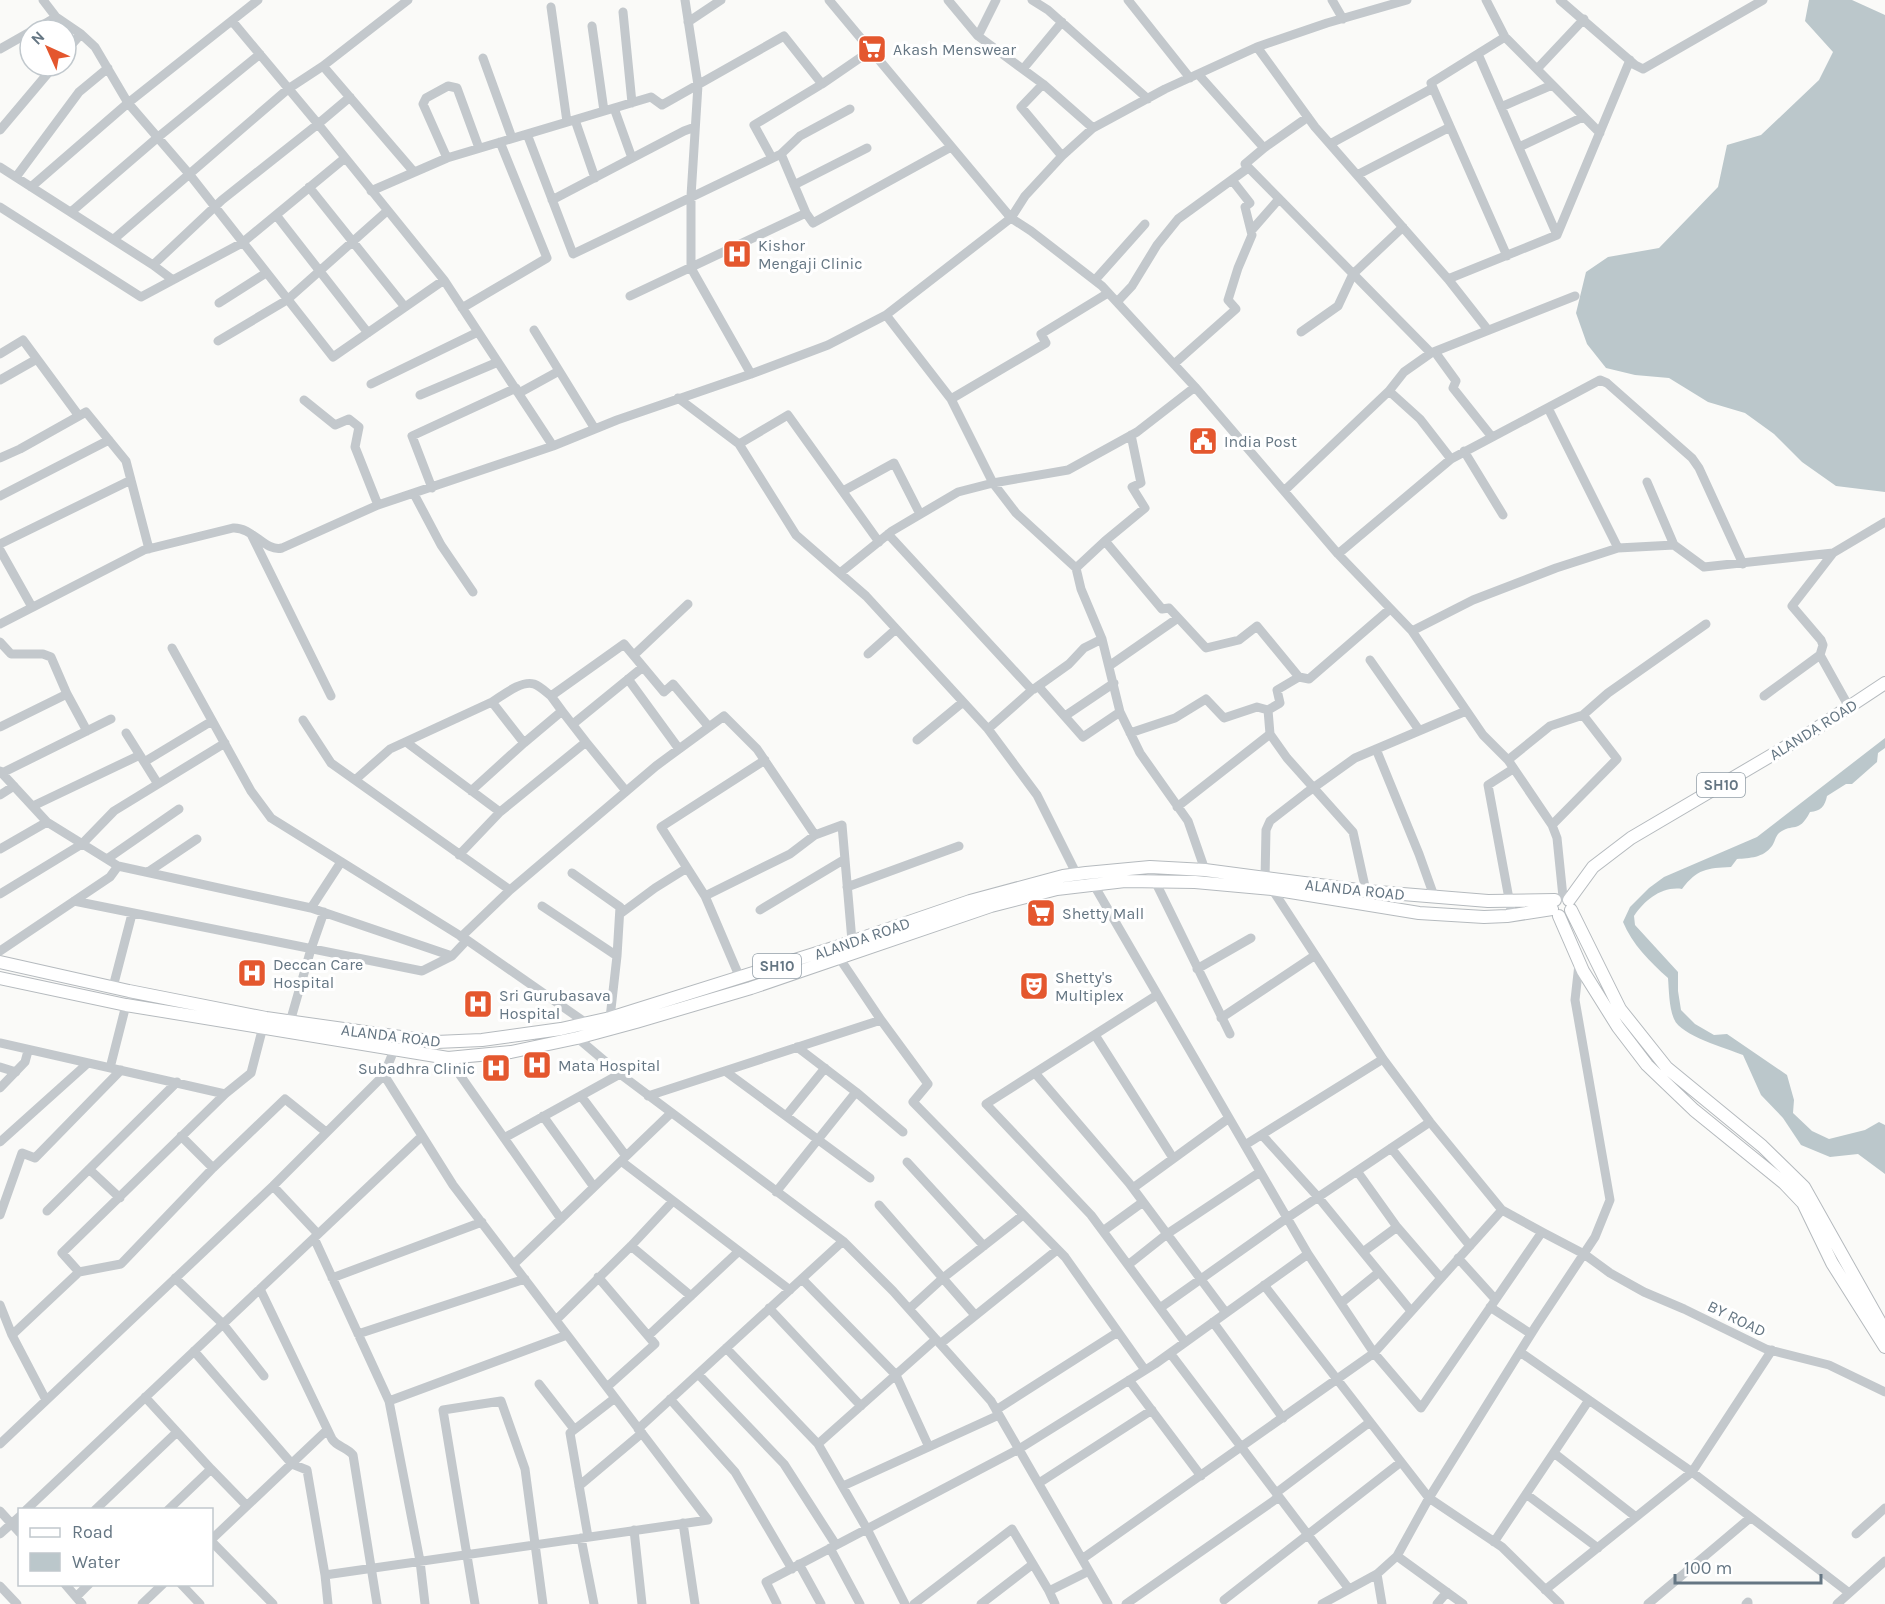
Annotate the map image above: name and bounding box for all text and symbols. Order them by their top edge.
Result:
north arrow [18,18,78,78]
text: N [27,27,49,49]
supermarket icon: Akash Menswear [856,33,888,65]
place label: Akash Menswear [893,40,1016,59]
place label: Kishor Mengaji Clinic [758,236,863,273]
hospital icon: Kishor Mengaji Clinic [721,238,753,270]
public building icon: India Post [1187,425,1219,457]
place label: India Post [1224,432,1297,451]
street label: ALANDA ROAD [1766,695,1861,764]
road number: SH10 [1697,773,1745,797]
street label: ALANDA ROAD [1304,875,1406,904]
supermarket icon: Shetty Mall [1025,897,1057,929]
place label: Shetty Mall [1062,904,1144,923]
street label: ALANDA ROAD [812,913,913,964]
road number: SH10 [753,954,801,978]
place label: Deccan Care Hospital [273,955,363,992]
hospital icon: Deccan Care Hospital [236,957,268,989]
place label: Shetty's Multiplex [1055,968,1124,1005]
theatre icon: Shetty's Multiplex [1018,970,1050,1002]
place label: Sri Gurubasava Hospital [499,986,611,1023]
hospital icon: Sri Gurubasava Hospital [462,988,494,1020]
street label: ALANDA ROAD [340,1020,442,1051]
hospital icon: Mata Hospital [521,1049,553,1081]
hospital icon: Subadhra Clinic [480,1052,512,1084]
place label: Mata Hospital [558,1056,660,1075]
place label: Subadhra Clinic [358,1059,475,1078]
street label: BY ROAD [1705,1296,1769,1341]
legend [18,1508,213,1586]
text: Road [72,1521,113,1543]
scale bar [1675,1547,1820,1585]
text: Water [72,1551,120,1573]
text: 100 m [1684,1557,1732,1579]

